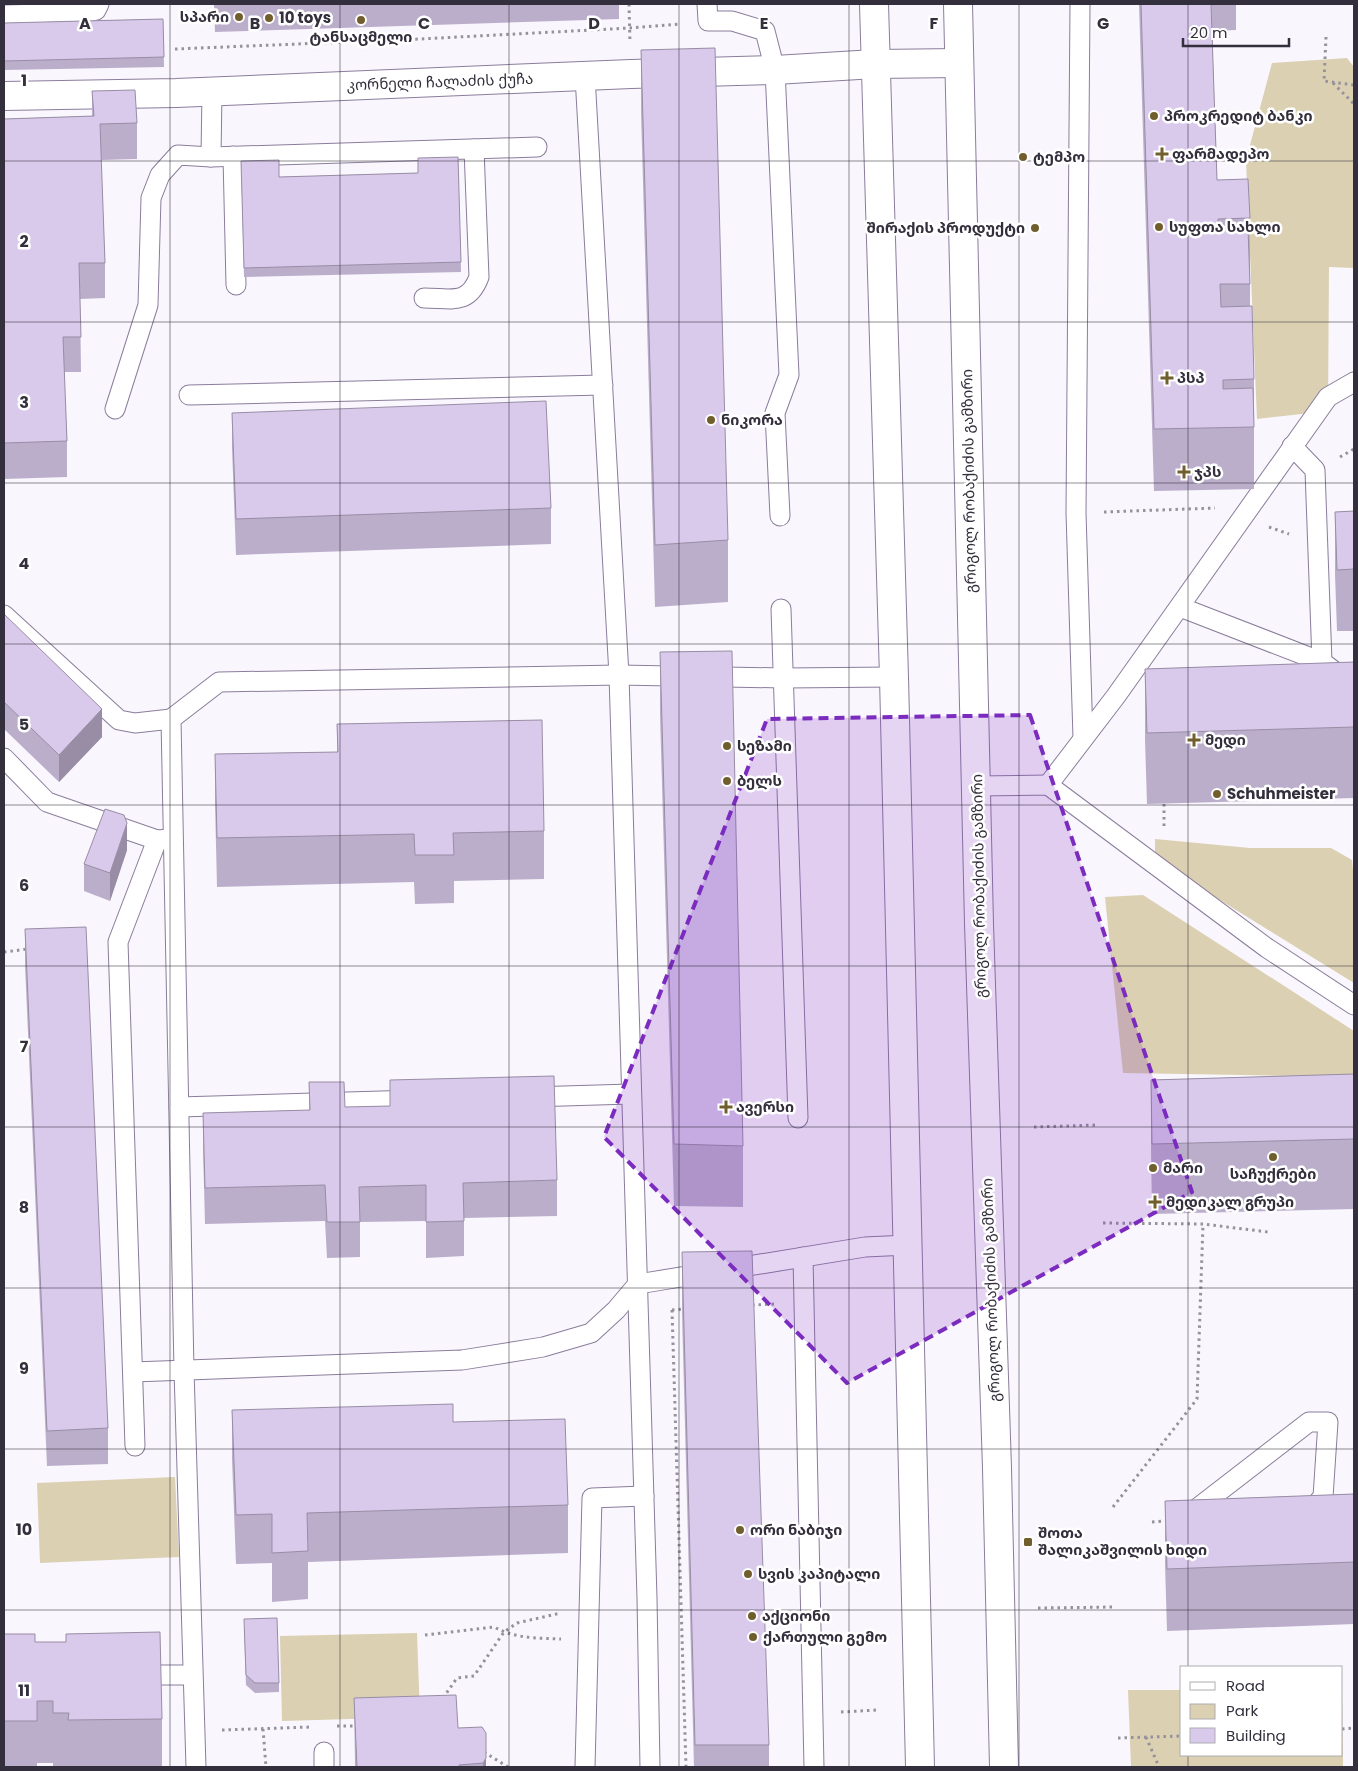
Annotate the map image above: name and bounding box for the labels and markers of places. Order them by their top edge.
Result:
place label: სპარი [180,6,229,27]
place label: 10 toys [279,7,331,28]
marker: სპარი [233,11,245,23]
marker: 10 toys [263,12,275,24]
marker: ტანსაცმელი [355,14,367,26]
place label: ტანსაცმელი [310,26,412,47]
place label: პროკრედიტ ბანკი [1164,105,1313,126]
marker: პროკრედიტ ბანკი [1148,110,1160,122]
place label: ფარმადეპო [1172,143,1269,164]
place label: ტემპო [1033,146,1085,167]
marker: ფარმადეპო [1156,148,1168,160]
marker: ტემპო [1017,151,1029,163]
place label: სუფთა სახლი [1169,216,1281,237]
place label: შირაქის პროდუქტი [867,217,1025,238]
marker: სუფთა სახლი [1153,221,1165,233]
marker: შირაქის პროდუქტი [1029,222,1041,234]
place label: პსპ [1177,367,1205,388]
marker: პსპ [1161,372,1173,384]
place label: ნიკორა [721,409,783,430]
marker: ნიკორა [705,414,717,426]
place label: ჯპს [1194,461,1221,482]
marker: ჯპს [1178,466,1190,478]
place label: მედი [1205,729,1246,750]
marker: მედი [1187,733,1201,747]
place label: სეზამი [737,735,792,756]
marker: სეზამი [721,740,733,752]
place label: ბელს [737,770,782,791]
marker: ბელს [721,775,733,787]
place label: Schuhmeister [1227,783,1336,804]
marker: Schuhmeister [1211,788,1223,800]
place label: ავერსი [736,1096,794,1117]
marker: ავერსი [720,1101,732,1113]
marker: საჩუქრები [1267,1151,1279,1163]
place label: მარი [1163,1157,1203,1178]
marker: მარი [1147,1162,1159,1174]
place label: საჩუქრები [1230,1163,1316,1184]
place label: მედიკალ გრუპი [1166,1191,1294,1212]
marker: მედიკალ გრუპი [1148,1195,1162,1209]
place label: ორი ნაბიჯი [750,1519,842,1540]
place label: შოთა შალიკაშვილის ხიდი [1038,1522,1207,1560]
marker: ორი ნაბიჯი [734,1524,746,1536]
marker: შოთა შალიკაშვილის ხიდი [1022,1536,1034,1548]
place label: სვის კაპიტალი [758,1563,880,1584]
marker: სვის კაპიტალი [742,1568,754,1580]
place label: აქციონი [762,1605,830,1626]
marker: აქციონი [746,1610,758,1622]
place label: ქართული გემო [763,1626,887,1647]
marker: ქართული გემო [747,1631,759,1643]

